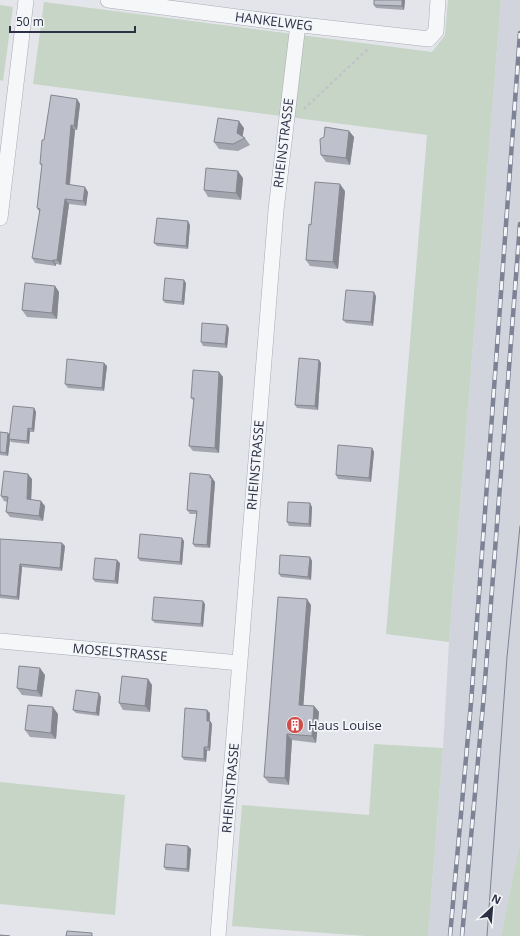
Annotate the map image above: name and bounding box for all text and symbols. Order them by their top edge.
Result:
street label: HANKELWEG [234,7,314,35]
scale bar [10,8,135,34]
text: 50 m [16,13,44,30]
street label: RHEINSTRASSE [269,97,297,189]
street label: RHEINSTRASSE [242,419,268,511]
street label: MOSELSTRASSE [72,639,168,665]
building icon: Haus Louise [285,715,305,735]
place label: Haus Louise [308,716,382,734]
street label: RHEINSTRASSE [217,742,243,834]
north arrow [472,888,512,928]
text: N [489,890,504,907]

